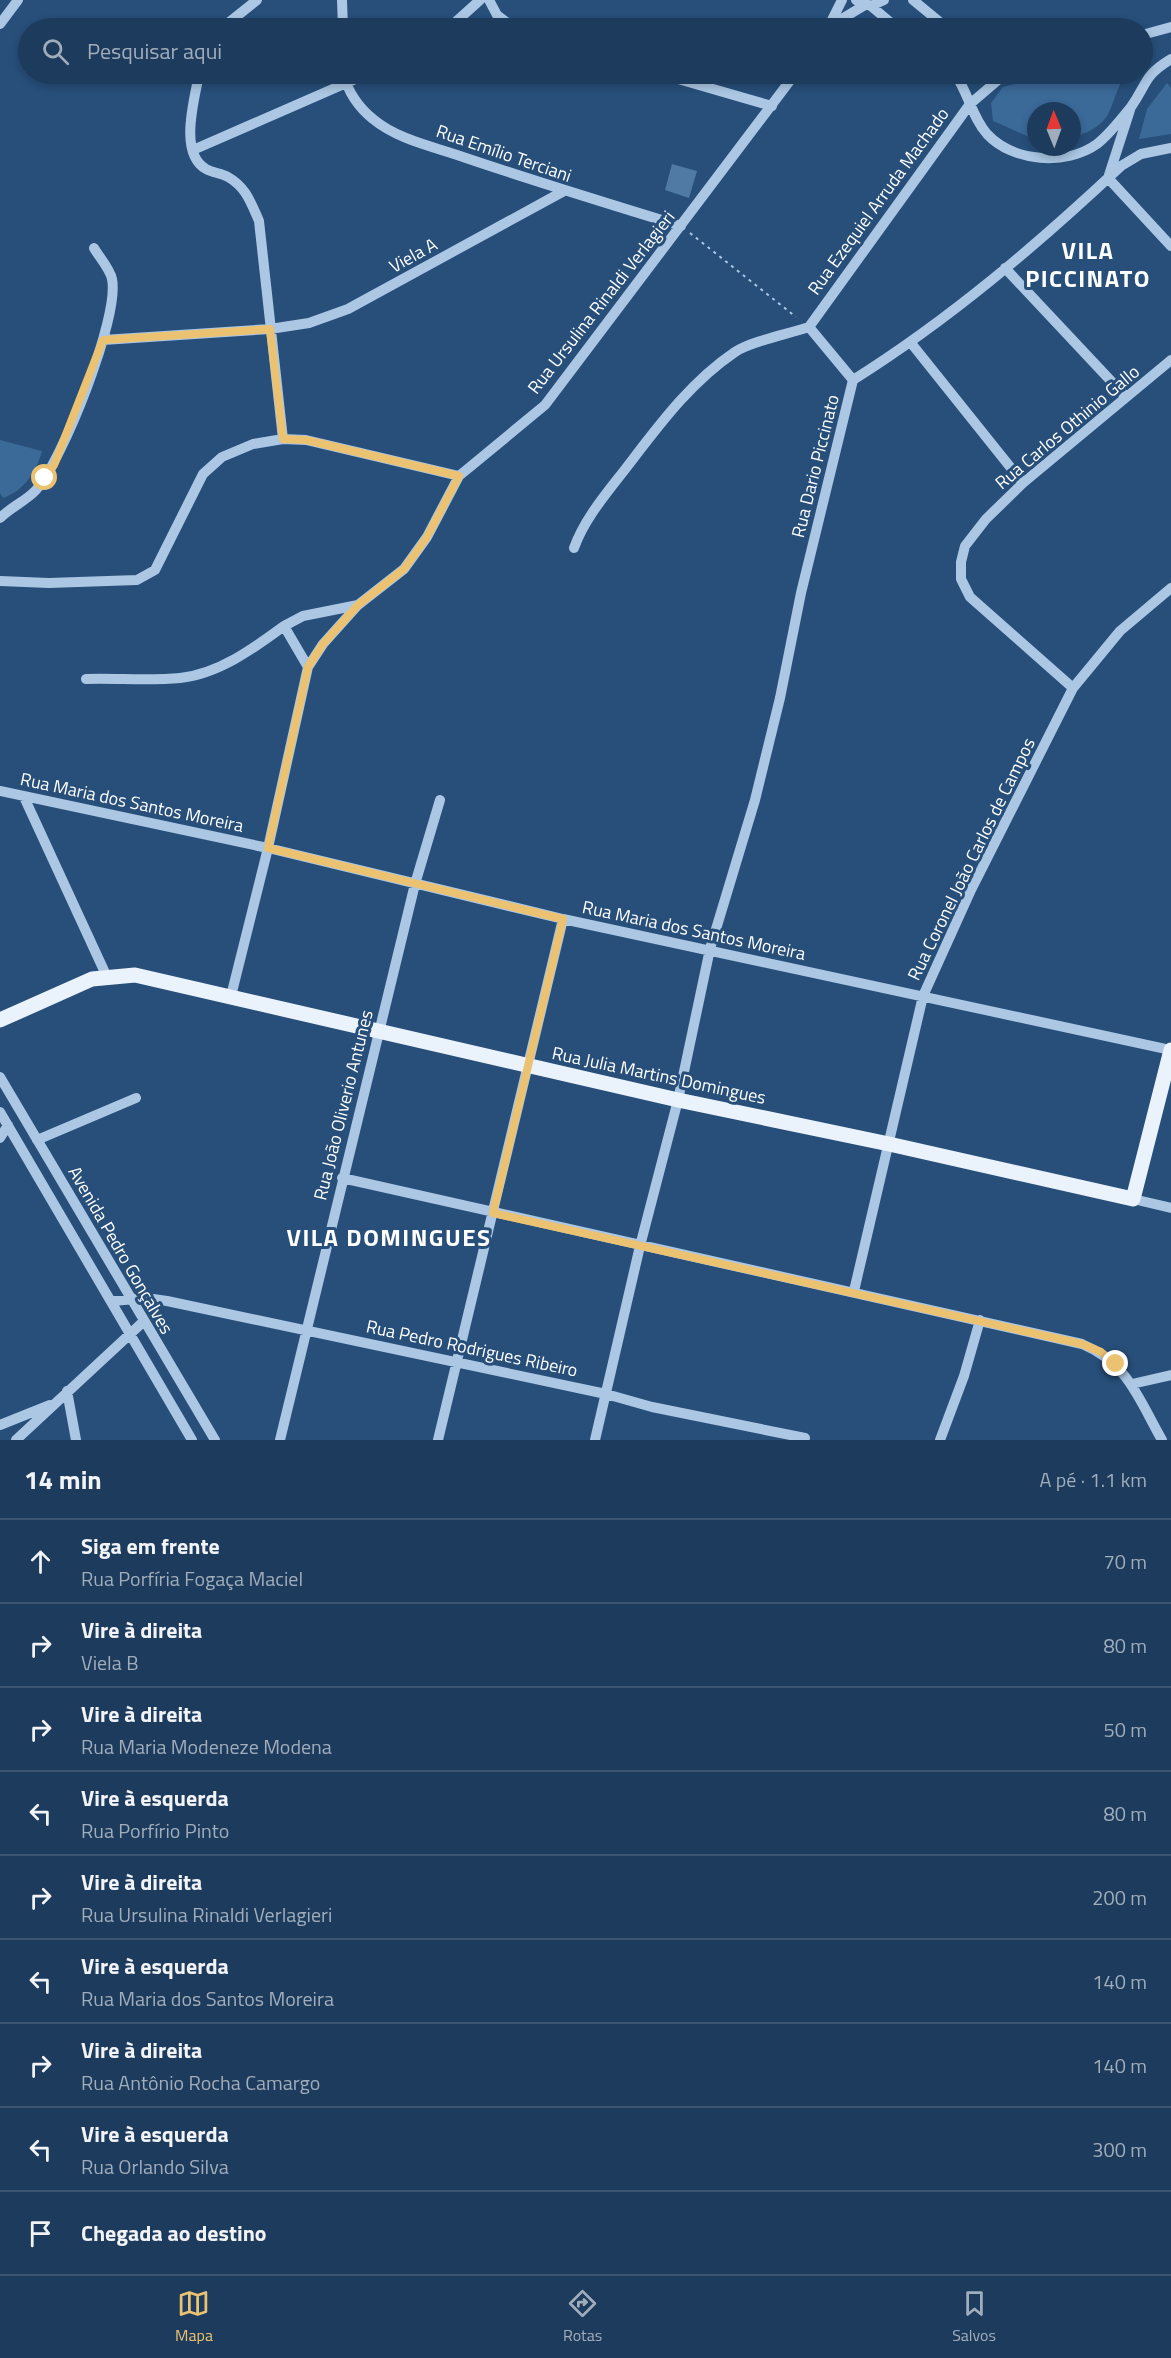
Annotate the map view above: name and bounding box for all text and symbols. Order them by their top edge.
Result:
search box [18,18,1153,84]
text: Pesquisar aqui [87,34,222,68]
icon: search [39,35,72,68]
street label: Rua Ezequiel Arruda Machado [801,102,955,300]
north arrow [1027,102,1081,156]
street label: Rua Emílio Terciani [433,117,575,189]
street label: Rua Ursulina Rinaldi Verlagieri [521,205,681,399]
street label: Viela A [384,231,442,279]
district label: VILA PICCINATO [1025,232,1151,296]
street label: Rua Carlos Othinio Gallo [989,358,1145,496]
street label: Rua Dario Piccinato [784,392,846,540]
route start [31,464,57,490]
street label: Rua Coronel João Carlos de Campos [900,733,1042,985]
street label: Rua Maria dos Santos Moreira [18,765,246,839]
street label: Rua Maria dos Santos Moreira [580,893,808,967]
street label: Rua João Oliverio Antunes [306,1007,380,1203]
street label: Rua Julia Martins Domingues [550,1039,768,1111]
street label: Avenida Pedro Gonçalves [62,1161,180,1339]
district label: VILA DOMINGUES [286,1219,492,1255]
street label: Rua Pedro Rodrigues Ribeiro [364,1312,580,1384]
route end [1102,1350,1128,1376]
text: 14 min [24,1460,102,1499]
text: A pé · 1.1 km [1039,1464,1147,1495]
text: Siga em frente [81,1529,220,1563]
icon: ahead [24,1545,57,1578]
text: 70 m [1103,1546,1147,1577]
text: Rua Porfíria Fogaça Maciel [81,1563,303,1594]
text: Vire à direita [81,1613,202,1647]
icon: right [24,1629,57,1662]
text: 80 m [1103,1630,1147,1661]
text: Viela B [81,1647,138,1678]
text: Vire à direita [81,1697,202,1731]
icon: right [24,1713,57,1746]
text: 50 m [1103,1714,1147,1745]
text: Rua Maria Modeneze Modena [81,1731,332,1762]
text: Vire à esquerda [81,1781,229,1815]
icon: left [24,1797,57,1830]
text: 80 m [1103,1798,1147,1829]
text: Rua Porfírio Pinto [81,1815,229,1846]
text: Vire à direita [81,1865,202,1899]
icon: right [24,1881,57,1914]
text: 200 m [1092,1882,1147,1913]
text: Rua Ursulina Rinaldi Verlagieri [81,1899,332,1930]
text: Vire à esquerda [81,1949,229,1983]
icon: left [24,1965,57,1998]
text: 140 m [1092,1966,1147,1997]
text: Rua Maria dos Santos Moreira [81,1983,334,2014]
text: Vire à direita [81,2033,202,2067]
icon: right [24,2049,57,2082]
text: 140 m [1092,2050,1147,2081]
text: Rua Antônio Rocha Camargo [81,2067,320,2098]
text: Vire à esquerda [81,2117,229,2151]
icon: left [24,2133,57,2166]
text: 300 m [1092,2134,1147,2165]
text: Rua Orlando Silva [81,2151,229,2182]
text: Chegada ao destino [81,2216,267,2250]
icon: arrive [24,2217,57,2250]
tab: Mapa [175,2287,213,2347]
tab: Rotas [563,2287,602,2347]
tab: Salvos [952,2287,996,2347]

